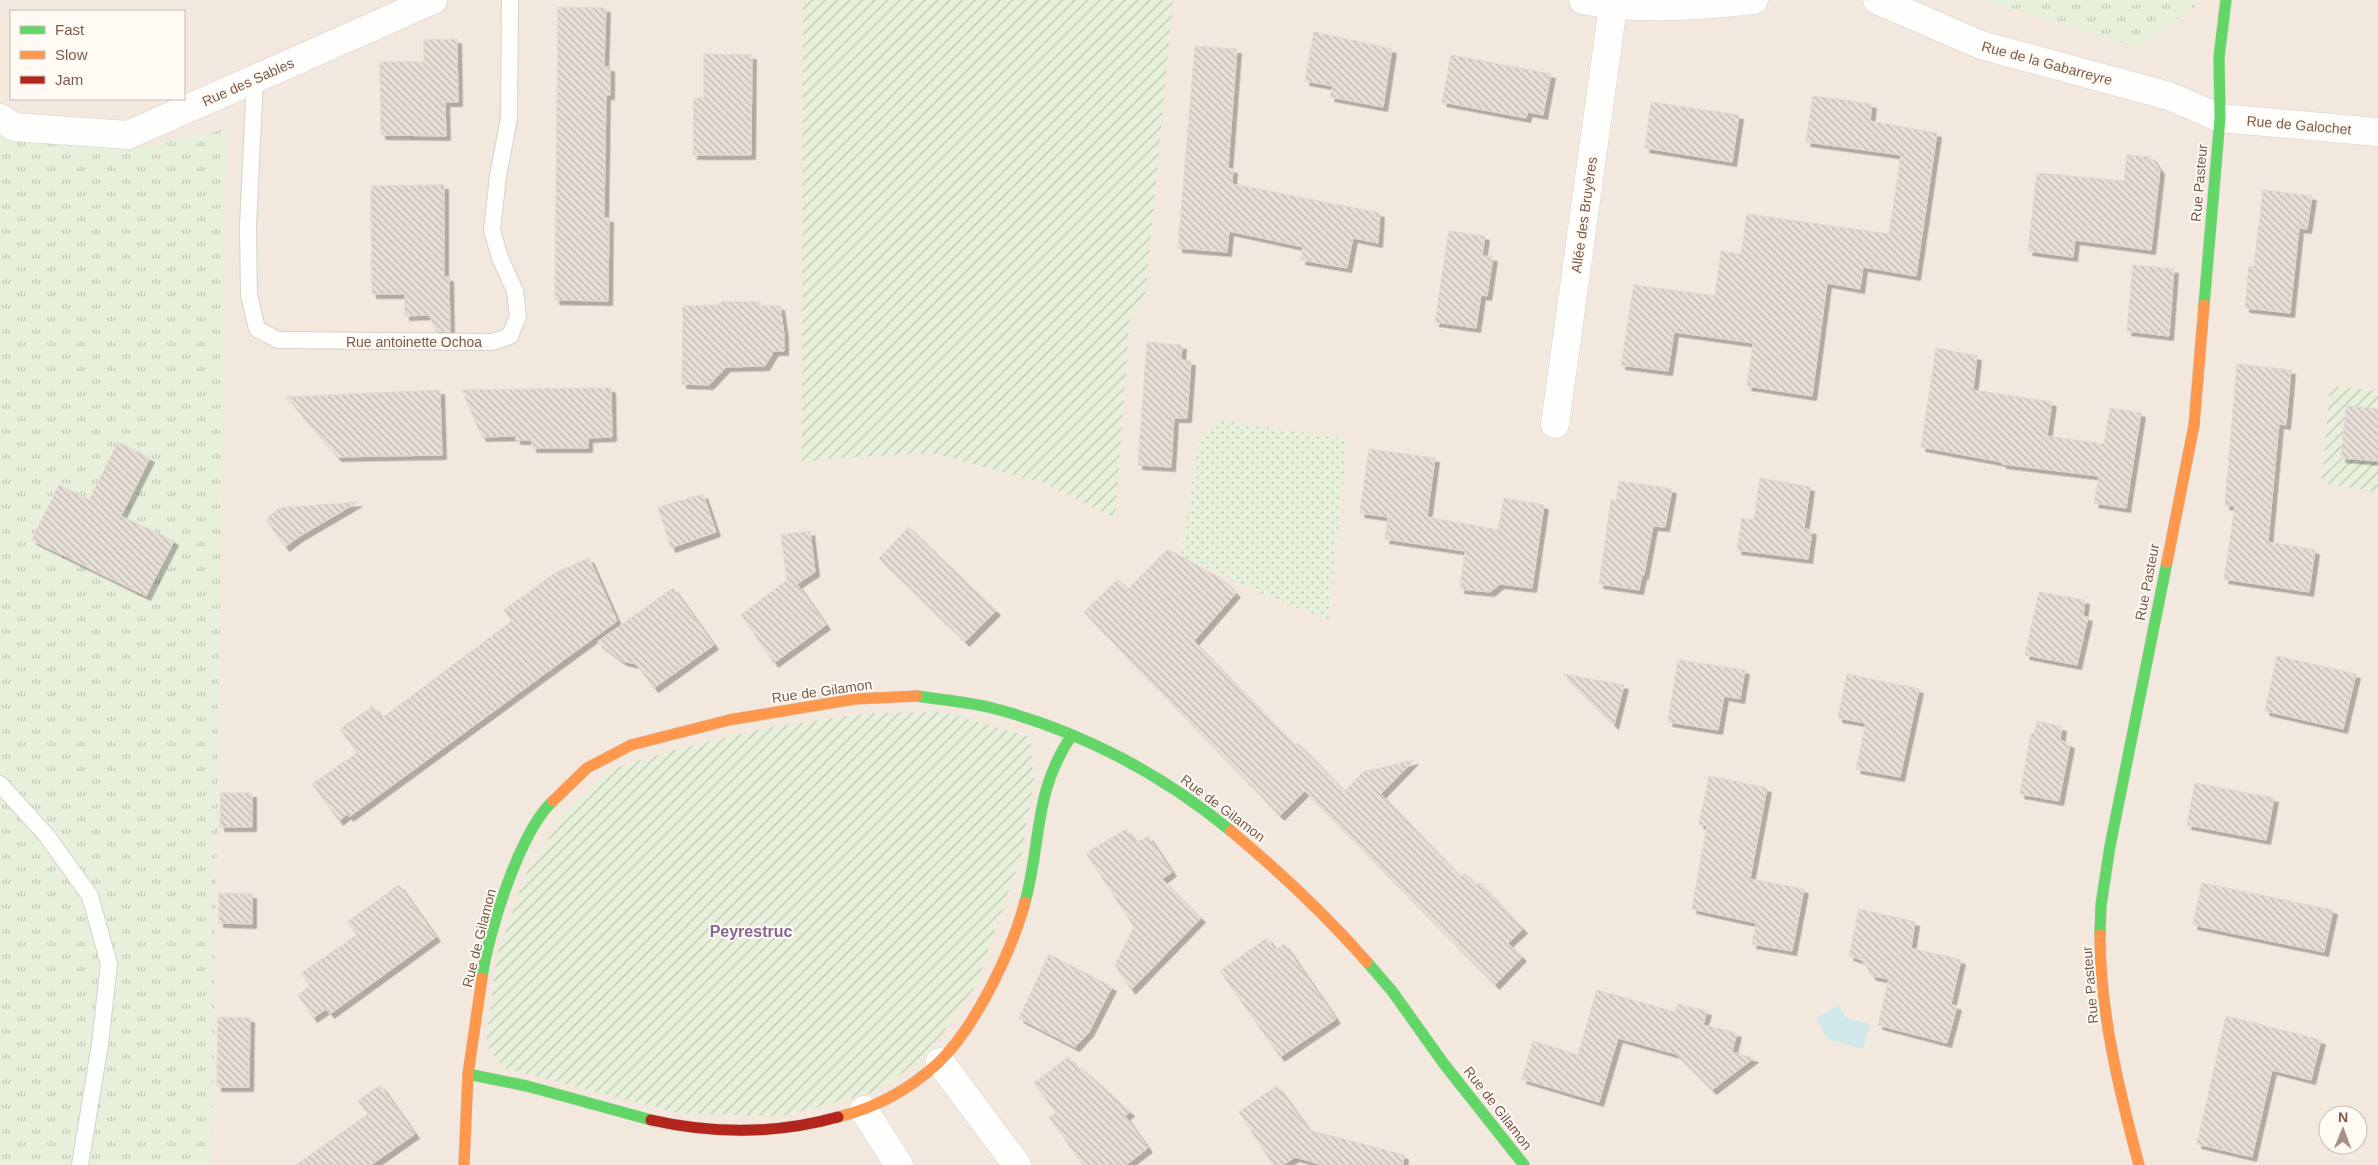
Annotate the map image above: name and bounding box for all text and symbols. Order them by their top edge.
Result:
legend [10,10,185,100]
text: Fast [55,21,85,38]
street label: Rue de la Gabarreyre [1980,38,2114,88]
text: Slow [55,46,88,63]
street label: Rue des Sables [200,55,296,109]
text: Jam [55,71,83,88]
street label: Rue de Galochet [2246,112,2352,138]
street label: Rue Pasteur [2188,143,2210,222]
street label: Allée des Bruyères [1568,156,1600,274]
street label: Rue antoinette Ochoa [346,334,482,350]
street label: Rue Pasteur [2132,542,2162,622]
street label: Rue de Gilamon [771,676,873,706]
street label: Rue de Gilamon [1178,771,1268,845]
street label: Rue de Gilamon [459,887,499,989]
district label: Peyrestruc [710,923,792,940]
street label: Rue Pasteur [2079,945,2101,1024]
street label: Rue de Gilamon [1461,1063,1535,1153]
north arrow [2318,1105,2368,1155]
text: N [2338,1109,2348,1125]

